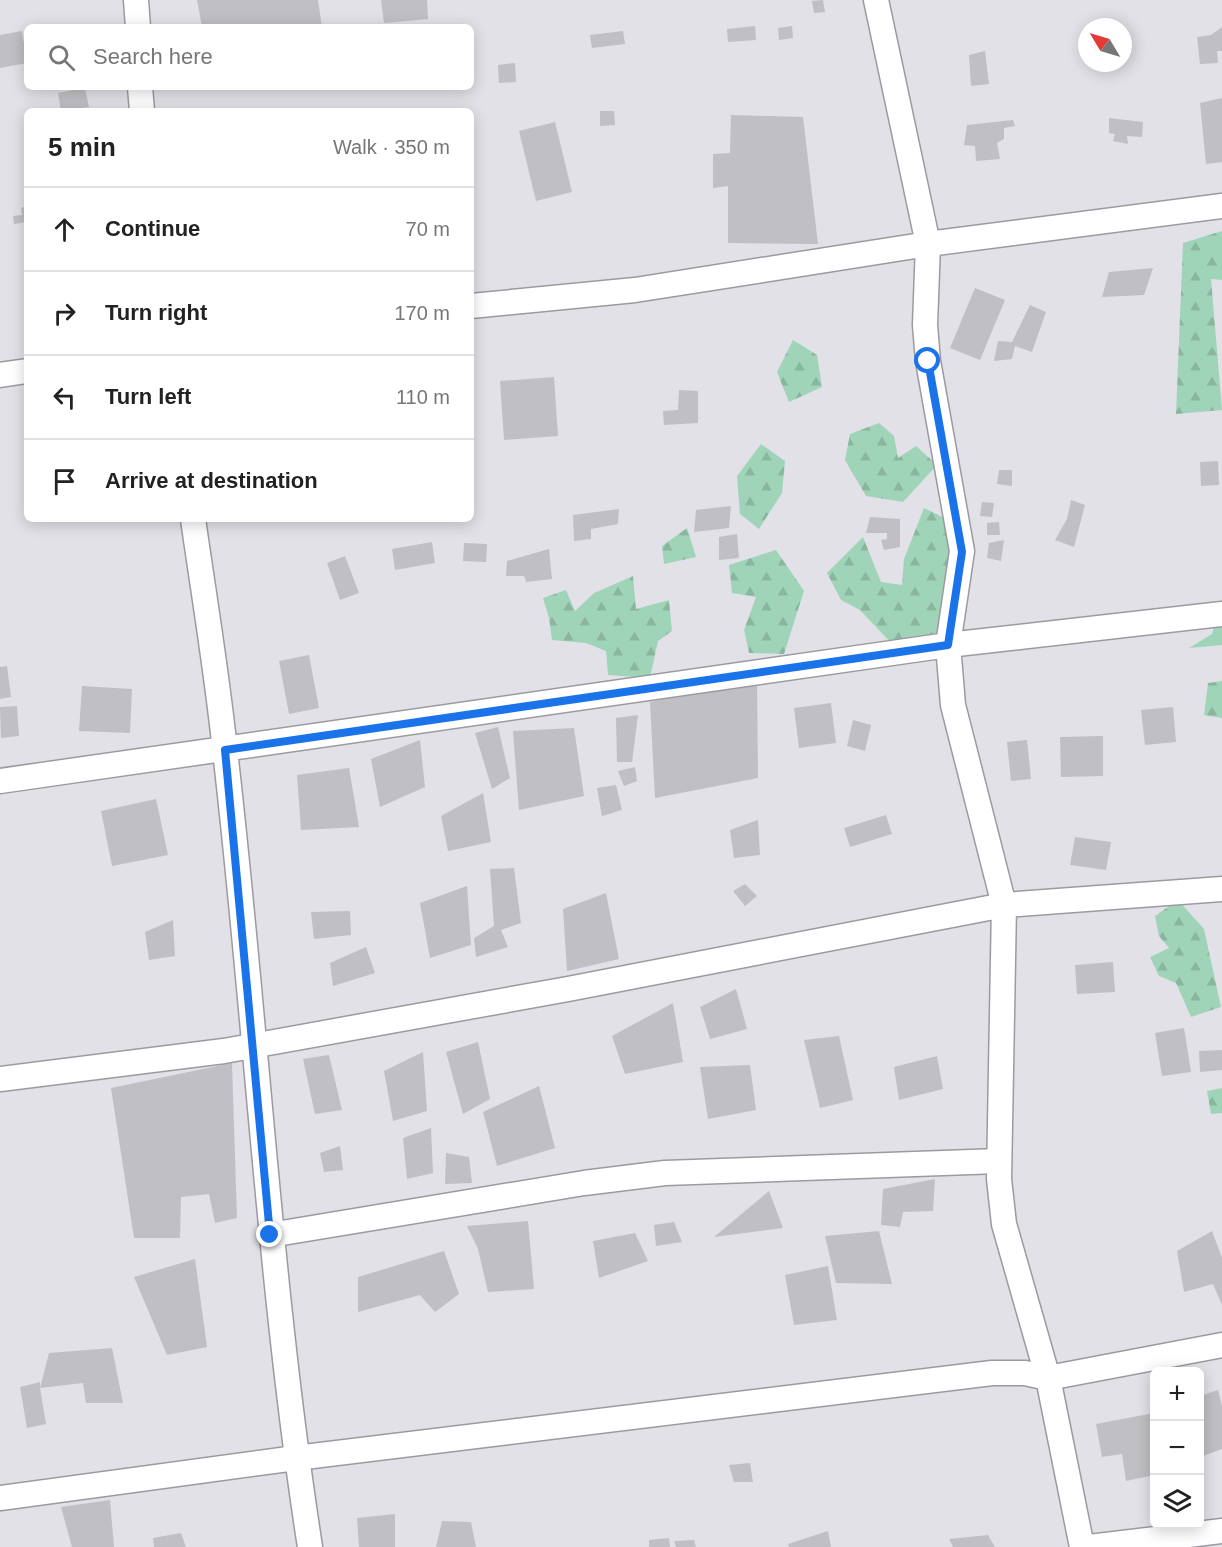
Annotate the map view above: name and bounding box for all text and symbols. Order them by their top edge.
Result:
north arrow [1078,18,1132,72]
search box [24,24,474,90]
icon: search [45,41,78,74]
text: Search here [93,44,213,69]
text: 5 min [48,132,116,162]
text: Walk · 350 m [333,136,450,158]
icon: ahead [48,213,81,246]
text: Continue [105,216,200,241]
text: 70 m [406,218,450,240]
icon: right [48,297,81,330]
text: Turn right [105,300,207,325]
text: 170 m [394,302,450,324]
route start [914,347,940,373]
icon: left [48,381,81,414]
text: Turn left [105,384,191,409]
text: 110 m [396,386,450,408]
icon: arrive [48,465,81,498]
text: Arrive at destination [105,468,318,493]
route end [256,1221,282,1247]
map controls [1150,1367,1204,1529]
button: + [1150,1367,1204,1421]
button: − [1150,1421,1204,1475]
button: layers [1150,1475,1204,1529]

